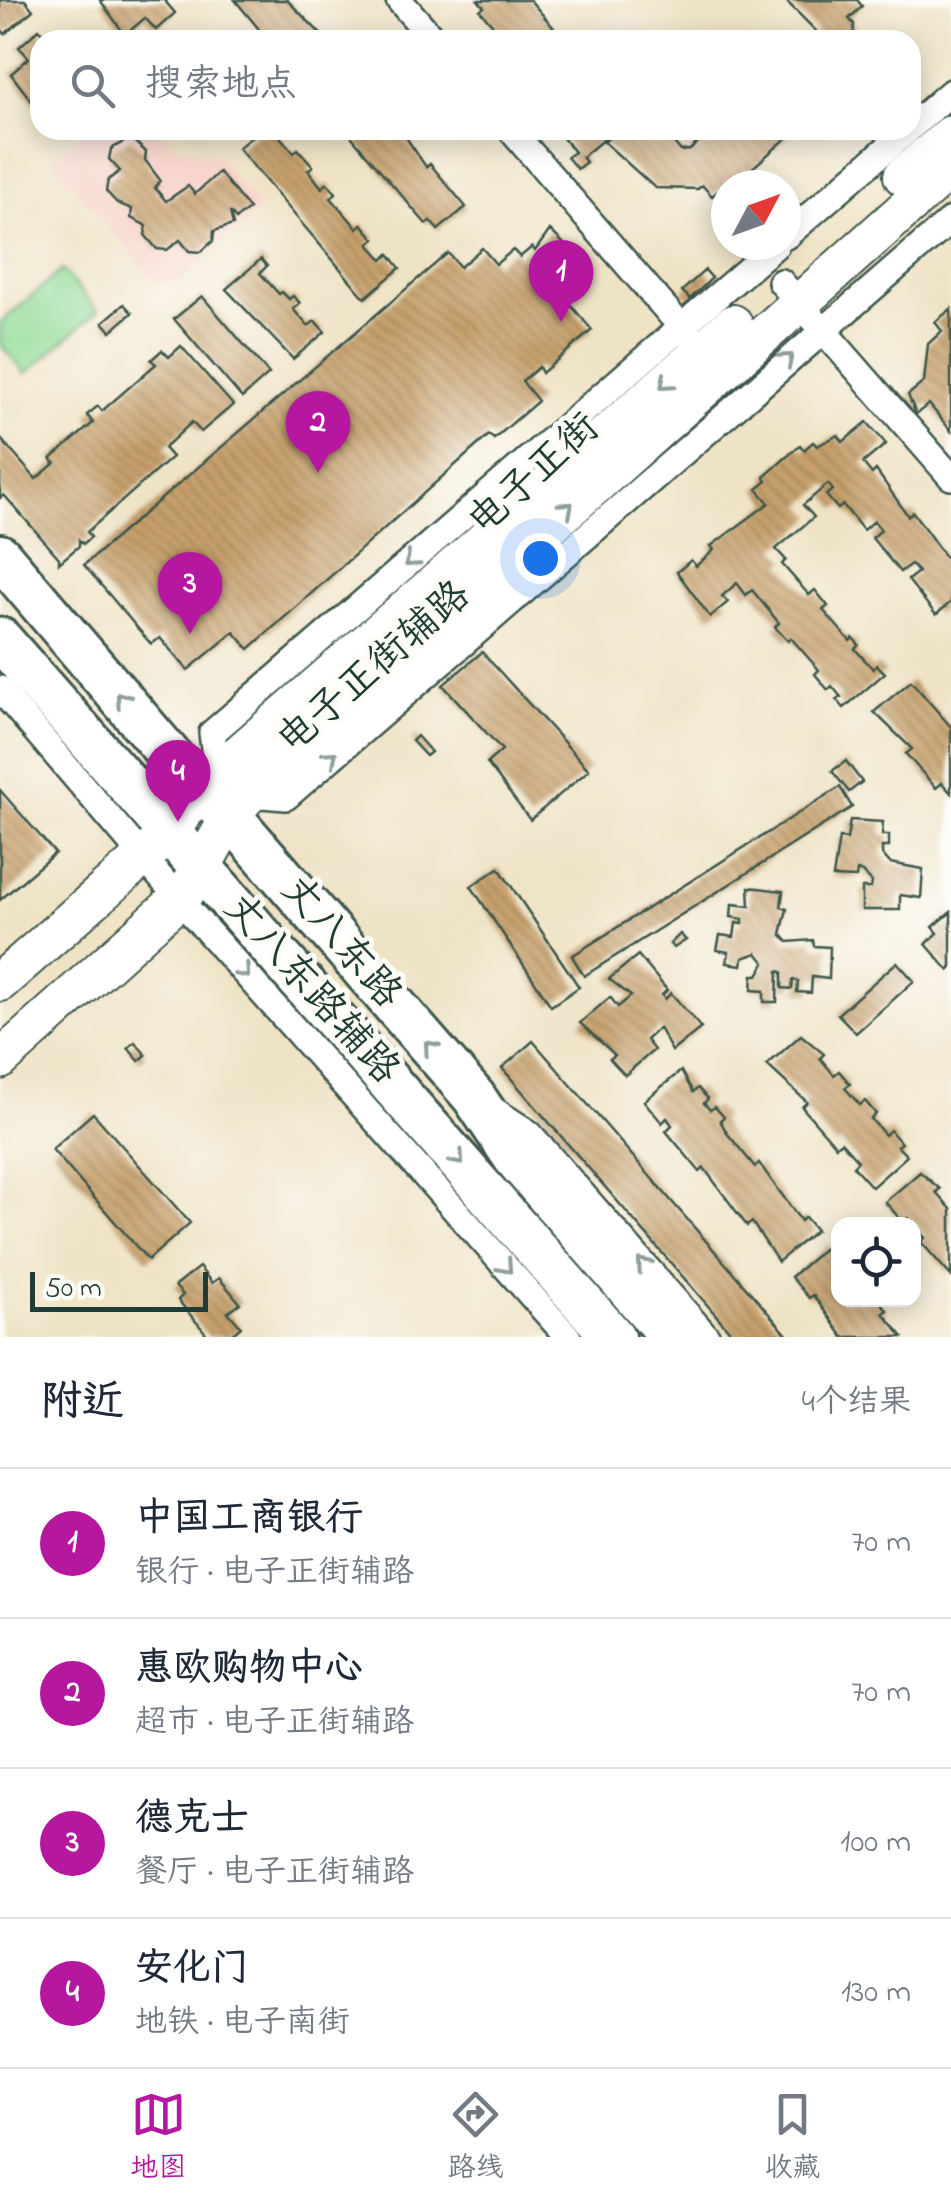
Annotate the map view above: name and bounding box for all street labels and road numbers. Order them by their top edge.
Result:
street label: 电子正街 [456,401,614,551]
street label: 电子正街辅路 [265,568,485,770]
street label: 丈八东路 [265,863,415,1023]
street label: 丈八东路辅路 [208,881,412,1099]

